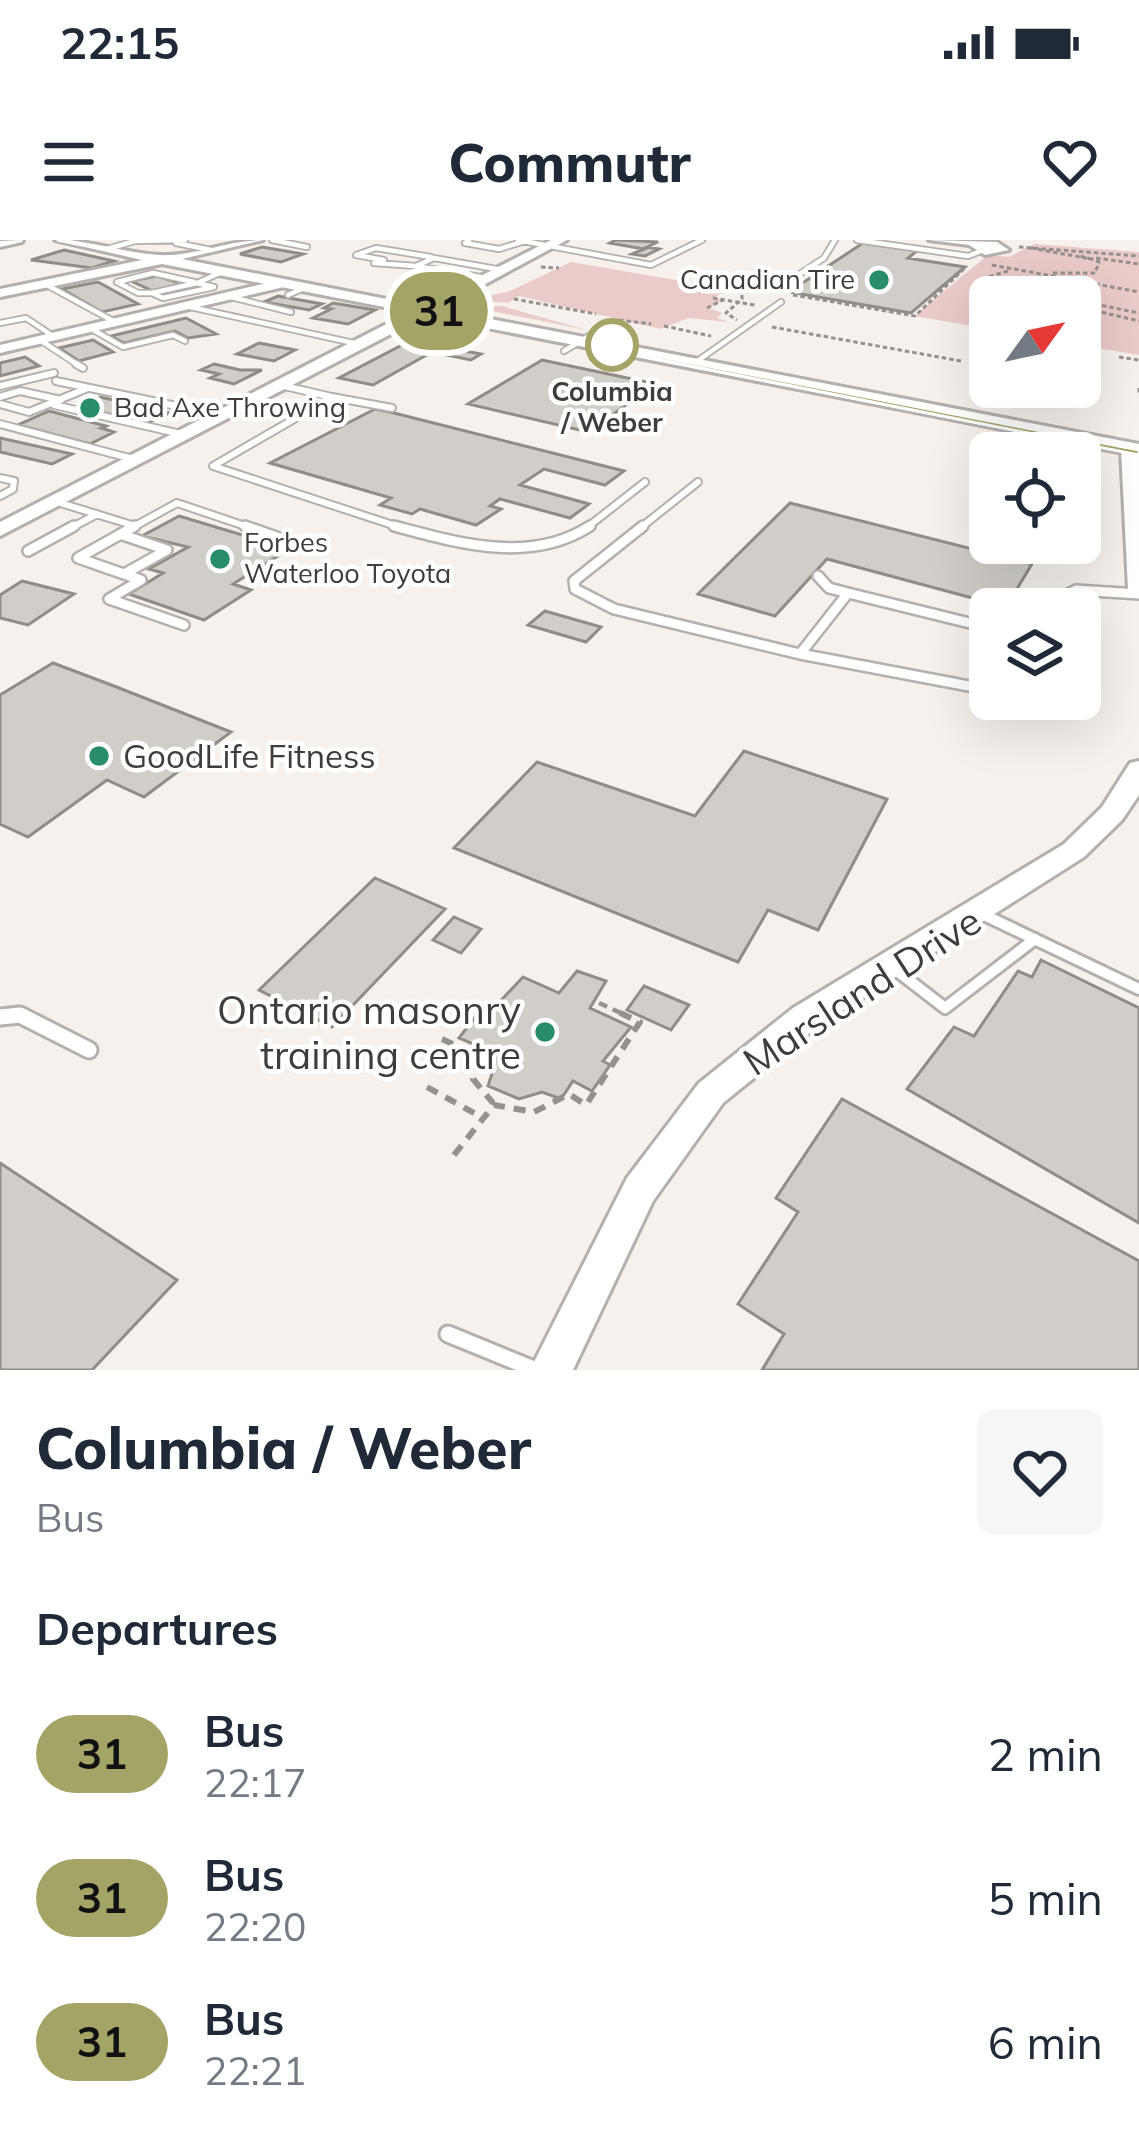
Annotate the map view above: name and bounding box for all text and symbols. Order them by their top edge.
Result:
text: 22:15 [60,14,179,70]
text: Commutr [448,128,691,196]
icon: menu [36,129,102,195]
icon: heart [1037,129,1103,195]
place label: Canadian Tire [680,262,855,296]
marker: Canadian Tire [866,267,892,293]
line badge: 31 [385,272,493,350]
north arrow [969,276,1101,408]
map controls [969,276,1101,720]
text: 31 [414,284,464,337]
marker: Columbia / Weber [587,320,637,370]
place label: Columbia / Weber [551,374,673,439]
place label: Bad Axe Throwing [114,390,346,424]
marker: Bad Axe Throwing [77,395,103,421]
button: locate [969,432,1101,564]
place label: Forbes Waterloo Toyota [244,525,451,590]
marker: Forbes Waterloo Toyota [207,546,233,572]
button: layers [969,588,1101,720]
place label: GoodLife Fitness [123,735,376,776]
marker: GoodLife Fitness [86,743,112,769]
street label: Marsland Drive [734,896,990,1086]
place label: Ontario masonry training centre [217,985,521,1079]
marker: Ontario masonry training centre [532,1019,558,1045]
button: heart [977,1409,1103,1535]
text: Columbia / Weber [36,1412,531,1483]
text: Bus [36,1493,104,1542]
text: Departures [36,1600,278,1656]
text: Bus [204,1702,284,1758]
text: 2 min [988,1726,1103,1782]
text: 31 [77,1727,127,1780]
text: 22:17 [204,1758,307,1807]
text: Bus [204,1846,284,1902]
text: 5 min [988,1870,1103,1926]
text: 31 [77,1871,127,1924]
text: 22:20 [204,1902,307,1951]
text: Bus [204,1990,284,2046]
text: 6 min [988,2014,1103,2070]
text: 31 [77,2015,127,2068]
text: 22:21 [204,2046,307,2095]

